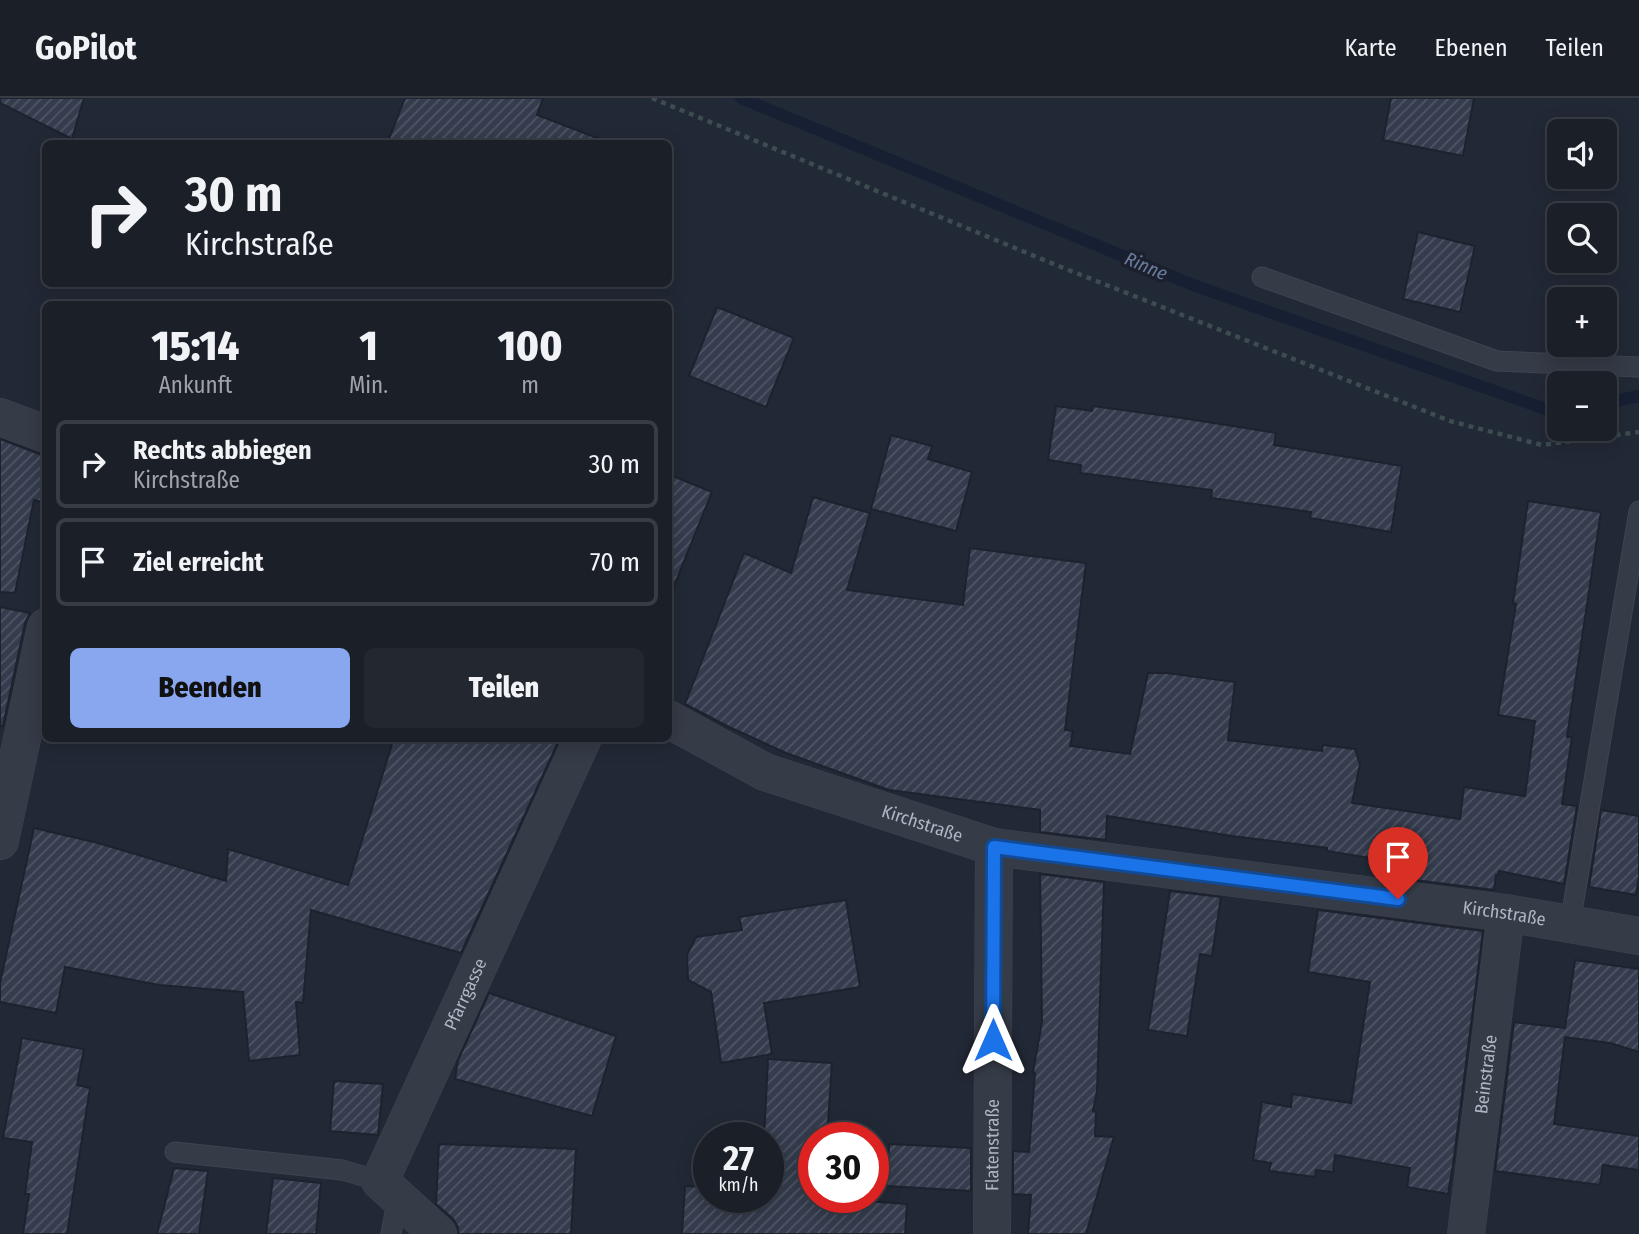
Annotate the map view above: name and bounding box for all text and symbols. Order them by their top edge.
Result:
text: GoPilot [35,28,137,68]
text: Karte [1345,34,1397,62]
text: Ebenen [1435,34,1508,62]
text: Teilen [1546,34,1604,62]
map controls [1547,119,1617,441]
button: sound [1547,119,1617,189]
text: 30 m [185,165,283,224]
icon: right [70,168,161,259]
button: search [1547,203,1617,273]
text: Kirchstraße [185,225,334,263]
water label: Rinne [1121,247,1171,285]
button: + [1547,287,1617,357]
text: 15:14 [152,321,239,371]
text: 1 [359,321,378,371]
text: 100 [498,321,562,371]
text: Ankunft [159,371,232,399]
text: Min. [349,371,388,399]
text: m [521,371,539,399]
button: − [1547,371,1617,441]
text: Rechts abbiegen [133,435,312,466]
icon: right [74,445,112,483]
text: 30 m [589,449,640,480]
text: Kirchstraße [133,466,240,494]
icon: arrive [74,543,112,581]
text: Ziel erreicht [133,547,264,578]
text: 70 m [590,547,640,578]
button: Beenden [70,648,350,728]
button: Teilen [364,648,644,728]
street label: Kirchstraße [879,800,966,847]
pin [1368,827,1428,899]
icon: arrive [1379,838,1417,876]
street label: Kirchstraße [1461,897,1548,931]
street label: Pfarrgasse [440,955,492,1034]
position arrow [956,1003,1030,1077]
street label: Beinstraße [1470,1033,1502,1115]
street label: Flatenstraße [981,1099,1004,1191]
speed limit sign: 30 [798,1122,889,1213]
text: 27 [723,1137,754,1179]
text: km/h [718,1174,759,1196]

